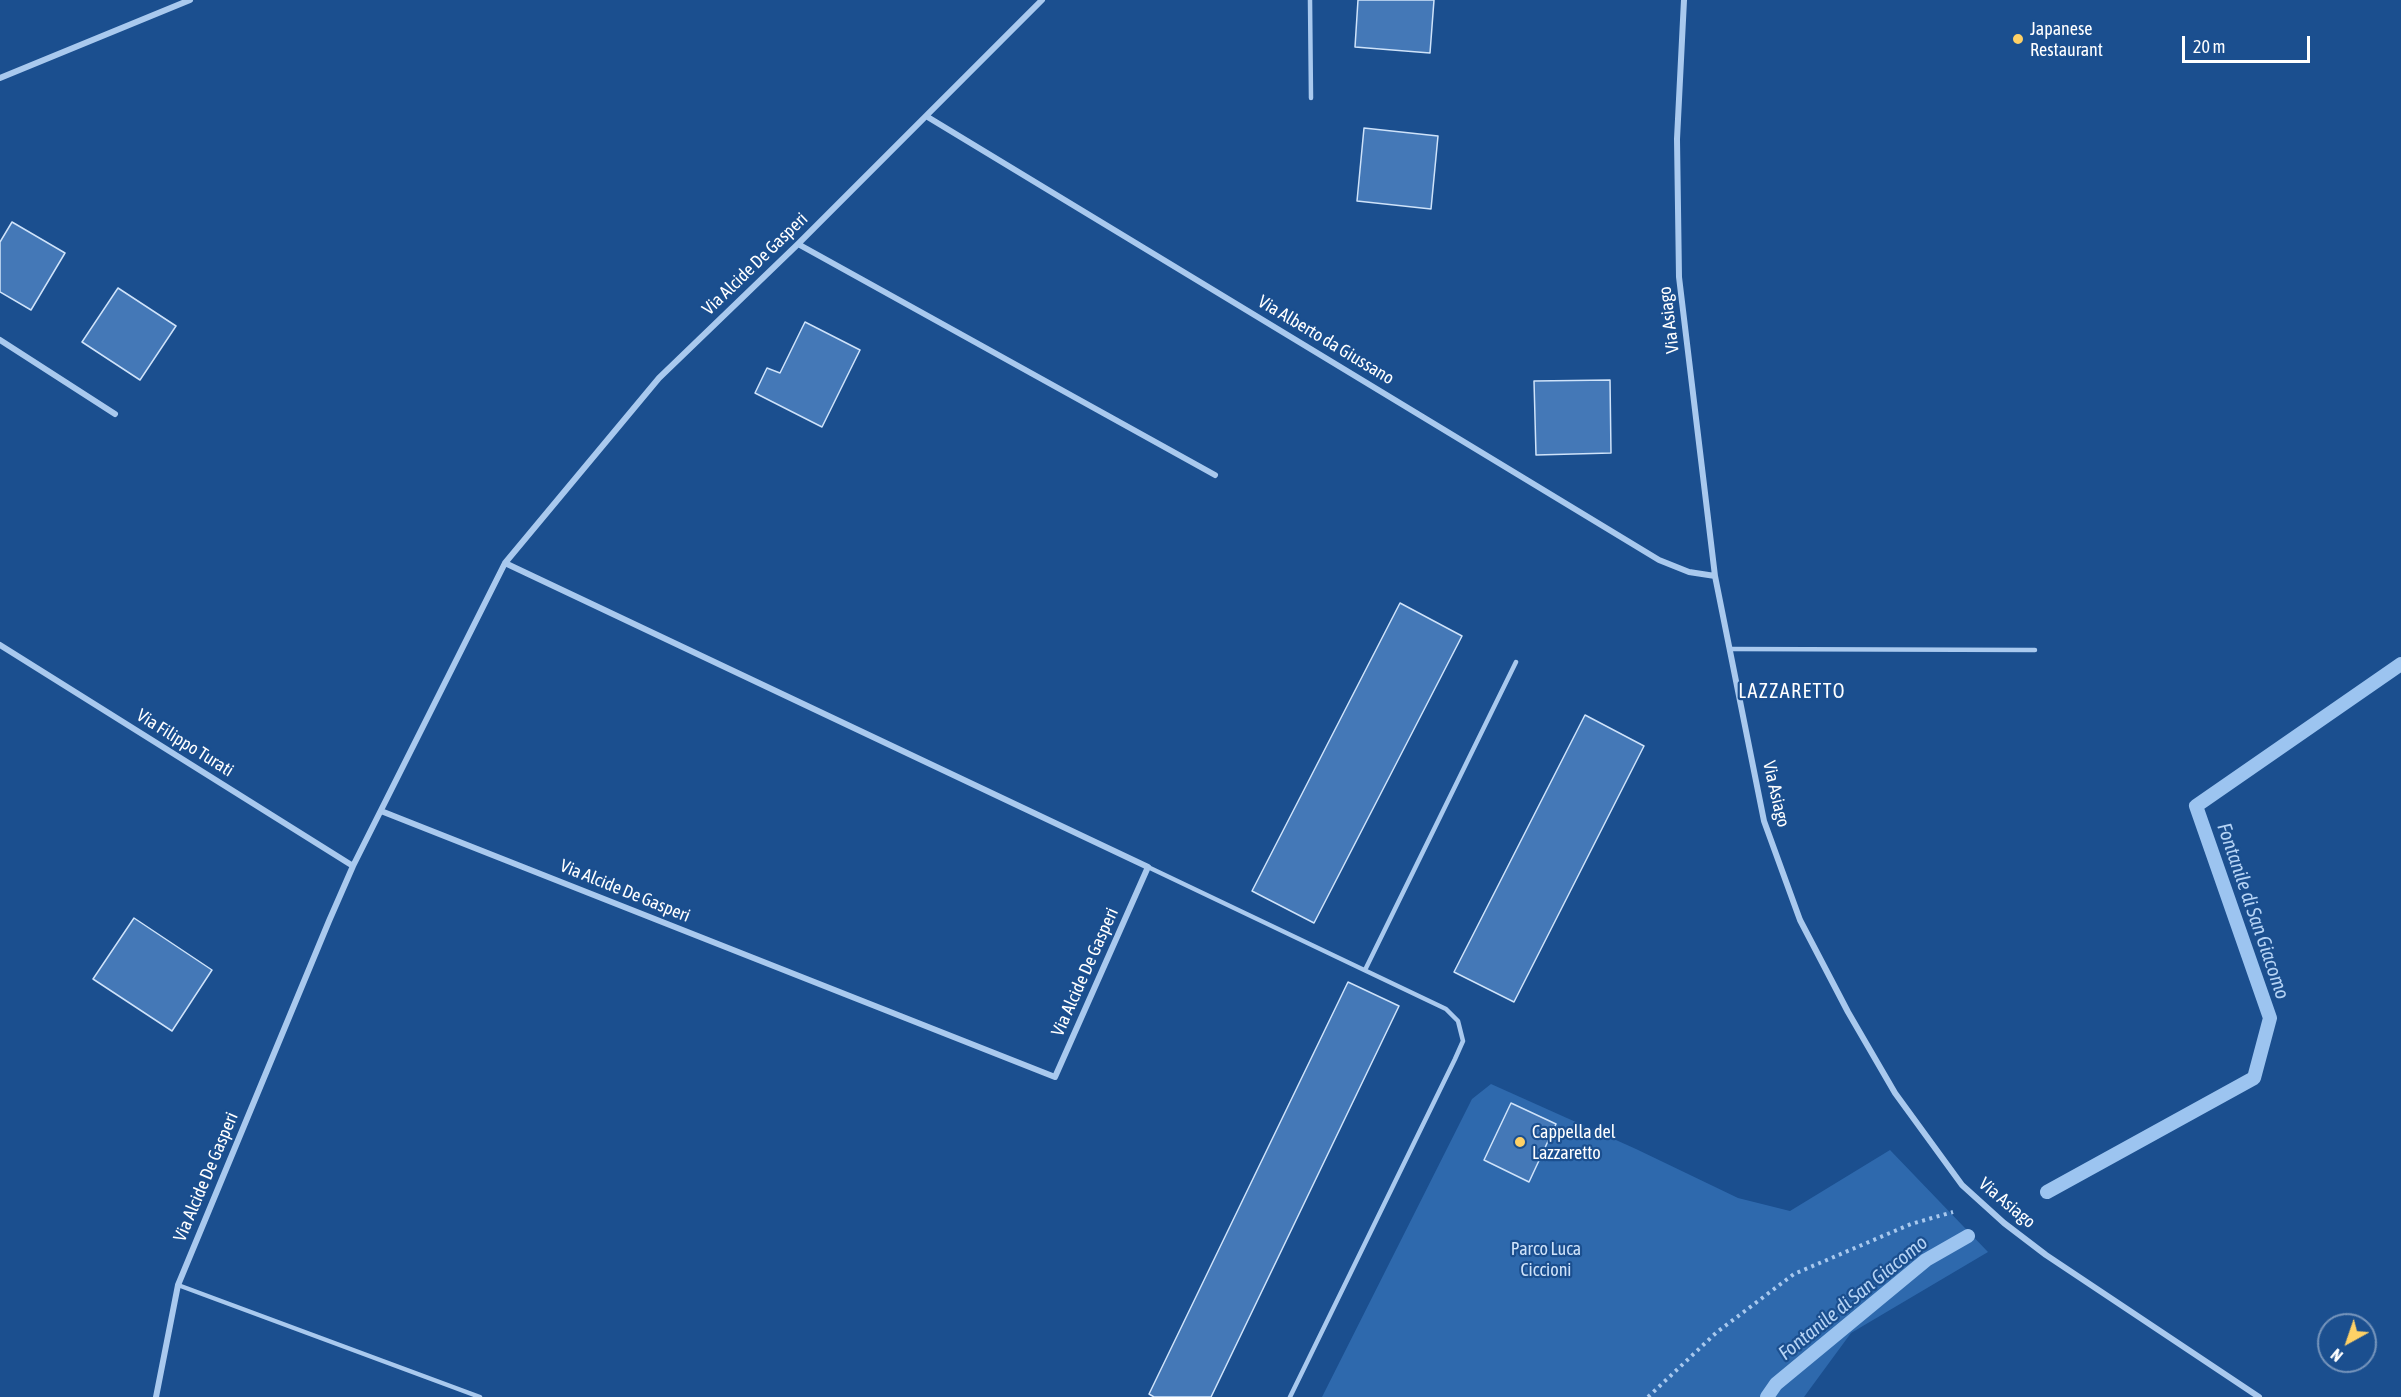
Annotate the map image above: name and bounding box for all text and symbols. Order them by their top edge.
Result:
place label: Japanese Restaurant [2030,18,2103,60]
scale bar [2185,24,2312,62]
marker: Japanese Restaurant [2011,32,2025,46]
text: 20 m [2193,36,2225,57]
street label: Via Alcide De Gasperi [698,208,812,320]
street label: Via Asiago [1654,285,1684,355]
street label: Via Alberto da Giussano [1254,291,1398,389]
district label: LAZZARETTO [1738,680,1846,704]
street label: Via Filippo Turati [132,705,238,781]
street label: Via Asiago [1758,759,1794,829]
water label: Fontanile di San Giacomo [2212,820,2294,1002]
street label: Via Alcide De Gasperi [557,855,693,927]
street label: Via Alcide De Gasperi [1047,904,1123,1040]
street label: Via Alcide De Gasperi [169,1109,243,1245]
place label: Cappella del Lazzaretto [1532,1121,1616,1164]
marker: Cappella del Lazzaretto [1513,1135,1527,1149]
street label: Via Asiago [1974,1173,2040,1233]
water label: Fontanile di San Giacomo [1774,1231,1932,1365]
park label: Parco Luca Ciccioni [1511,1238,1581,1280]
north arrow [2317,1313,2377,1373]
text: N [2327,1345,2346,1365]

